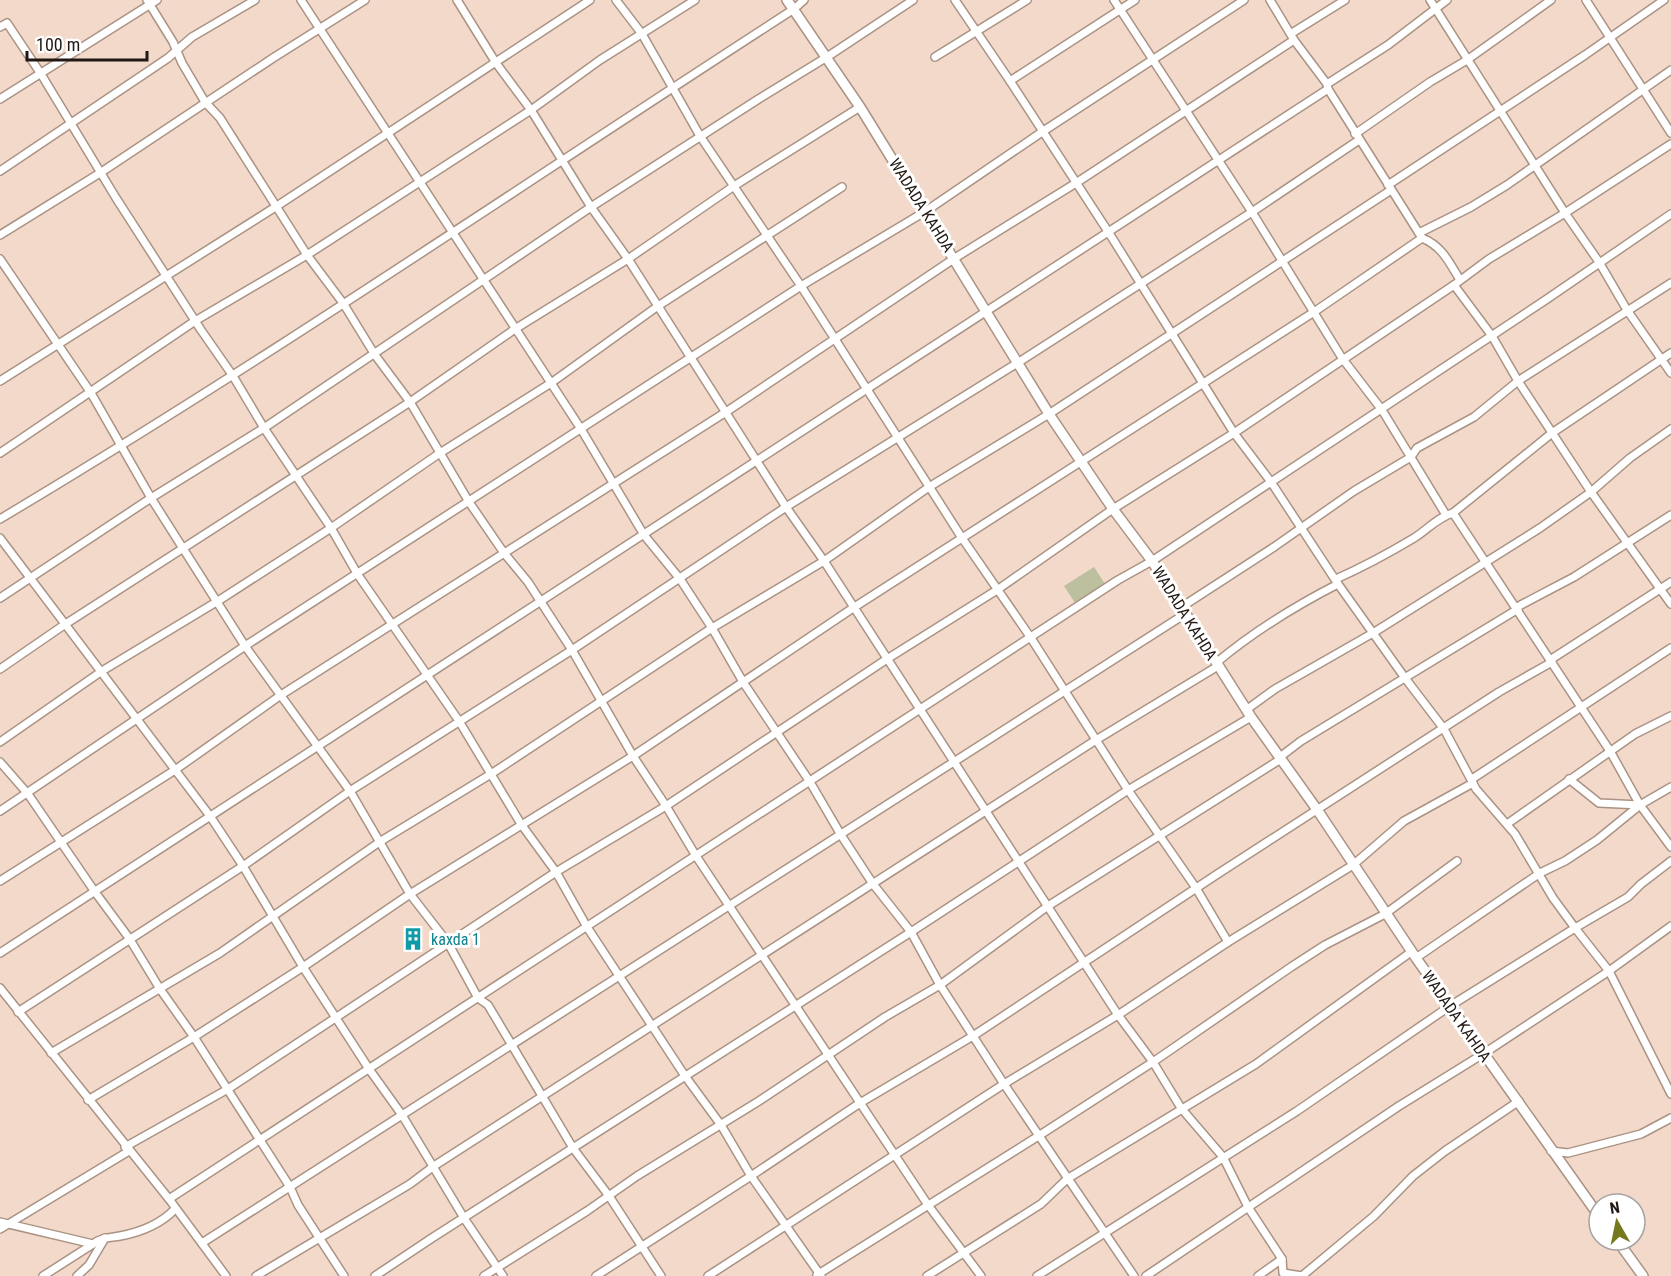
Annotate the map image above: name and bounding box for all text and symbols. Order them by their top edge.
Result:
scale bar [27,24,147,62]
text: 100 m [36,34,80,55]
street label: WADADA KAHDA [885,155,958,256]
street label: WADADA KAHDA [1148,563,1221,664]
building icon: kaxda 1 [400,926,426,952]
place label: kaxda 1 [431,930,480,949]
street label: WADADA KAHDA [1418,967,1495,1066]
north arrow [1587,1192,1647,1252]
text: N [1608,1198,1621,1218]

